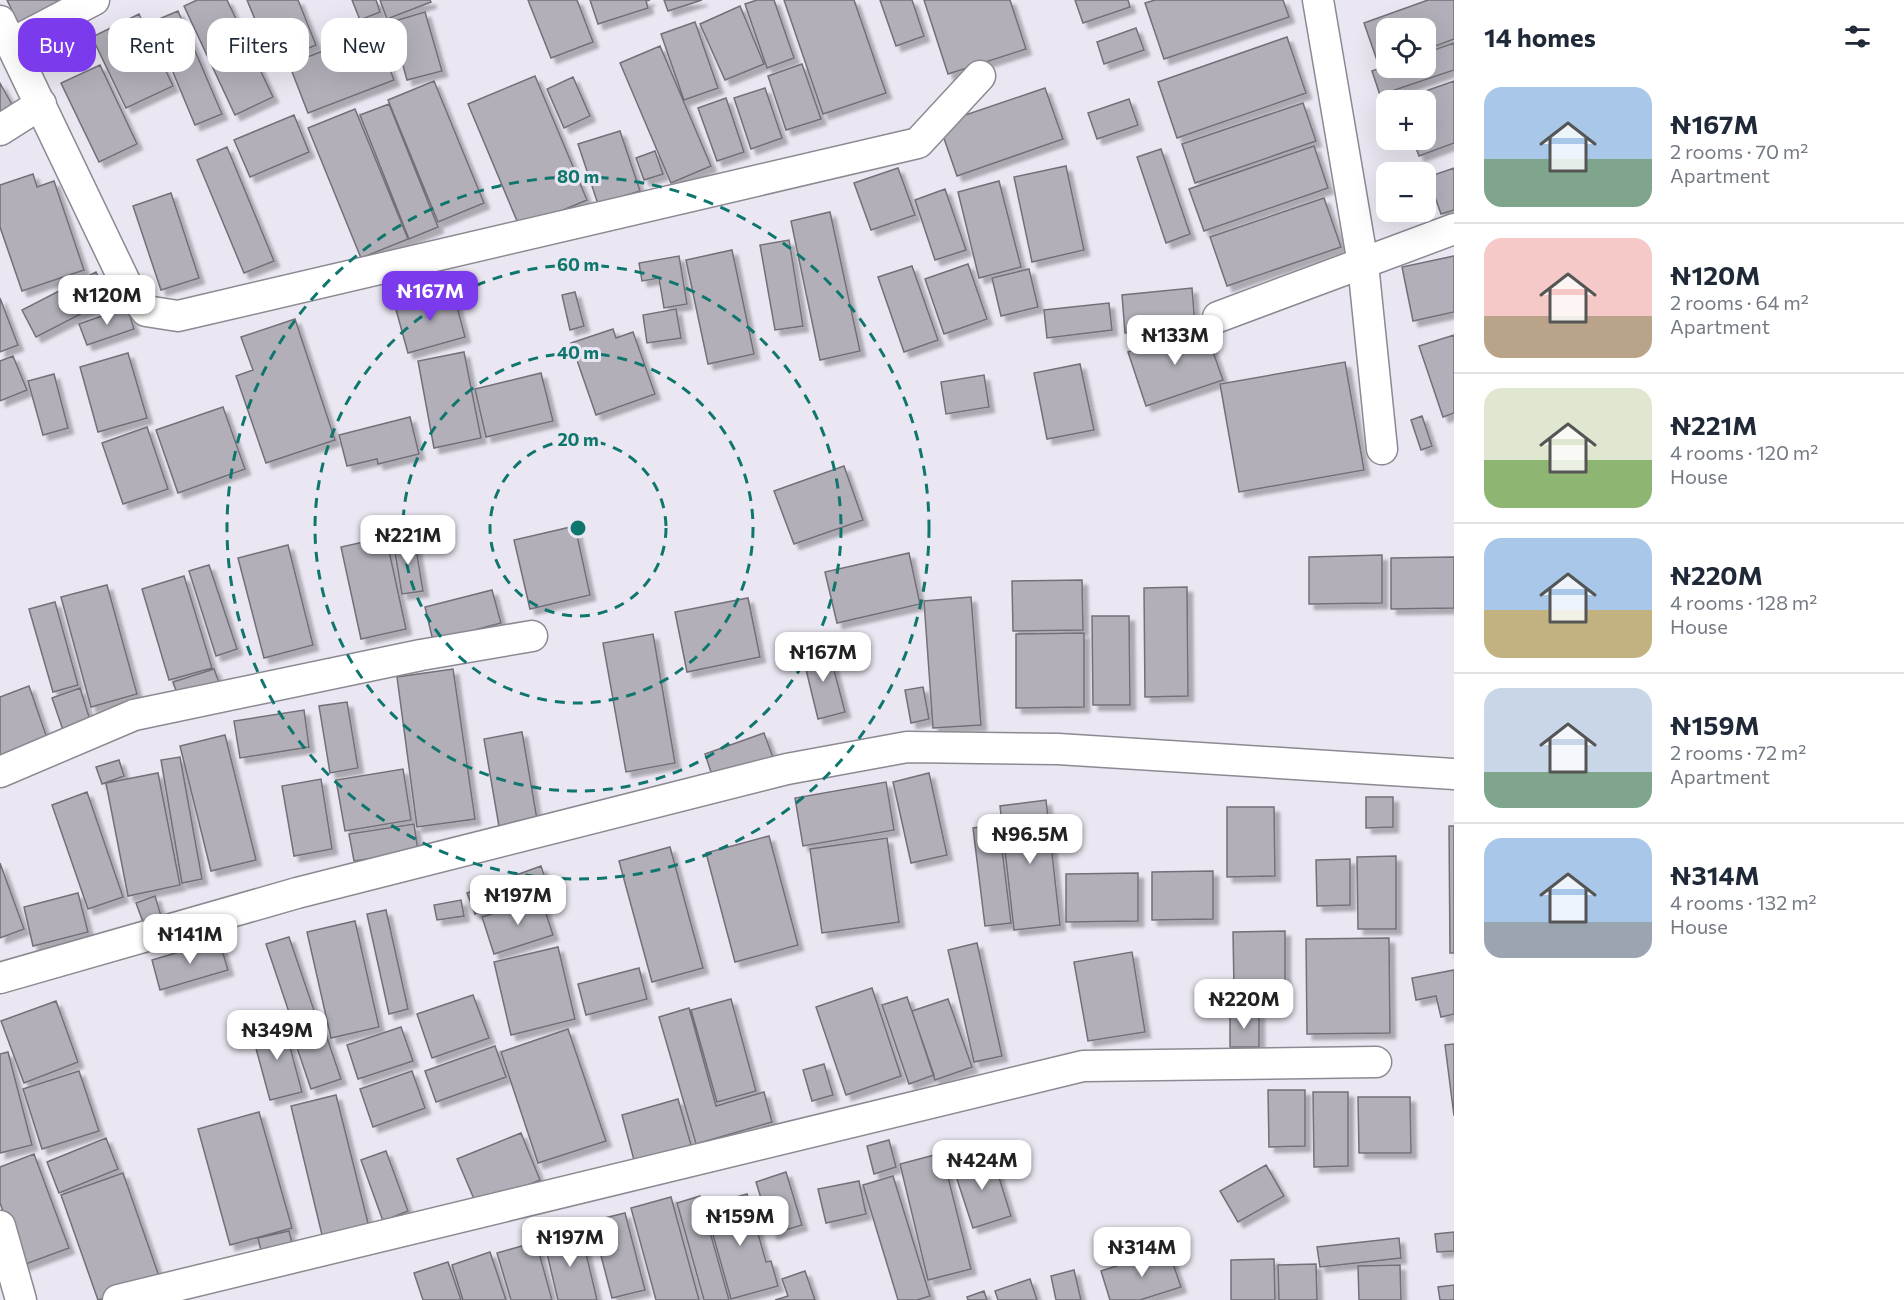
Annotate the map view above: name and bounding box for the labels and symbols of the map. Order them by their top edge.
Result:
text: 80 m [557,165,599,187]
text: 60 m [557,253,599,275]
pin: ₦167M [388,271,472,322]
pin: ₦120M [65,275,149,326]
pin: ₦133M [1133,315,1217,366]
text: 40 m [557,341,599,363]
text: 20 m [557,428,599,450]
pin: ₦221M [366,515,450,566]
centre of rings [568,518,588,538]
pin: ₦167M [781,632,865,683]
pin: ₦96.5M [981,814,1079,865]
pin: ₦197M [476,875,560,926]
pin: ₦141M [148,914,232,965]
pin: ₦220M [1202,979,1286,1030]
pin: ₦349M [235,1010,319,1061]
pin: ₦424M [940,1140,1024,1191]
pin: ₦159M [698,1196,782,1247]
pin: ₦197M [528,1217,612,1268]
pin: ₦314M [1100,1227,1184,1278]

